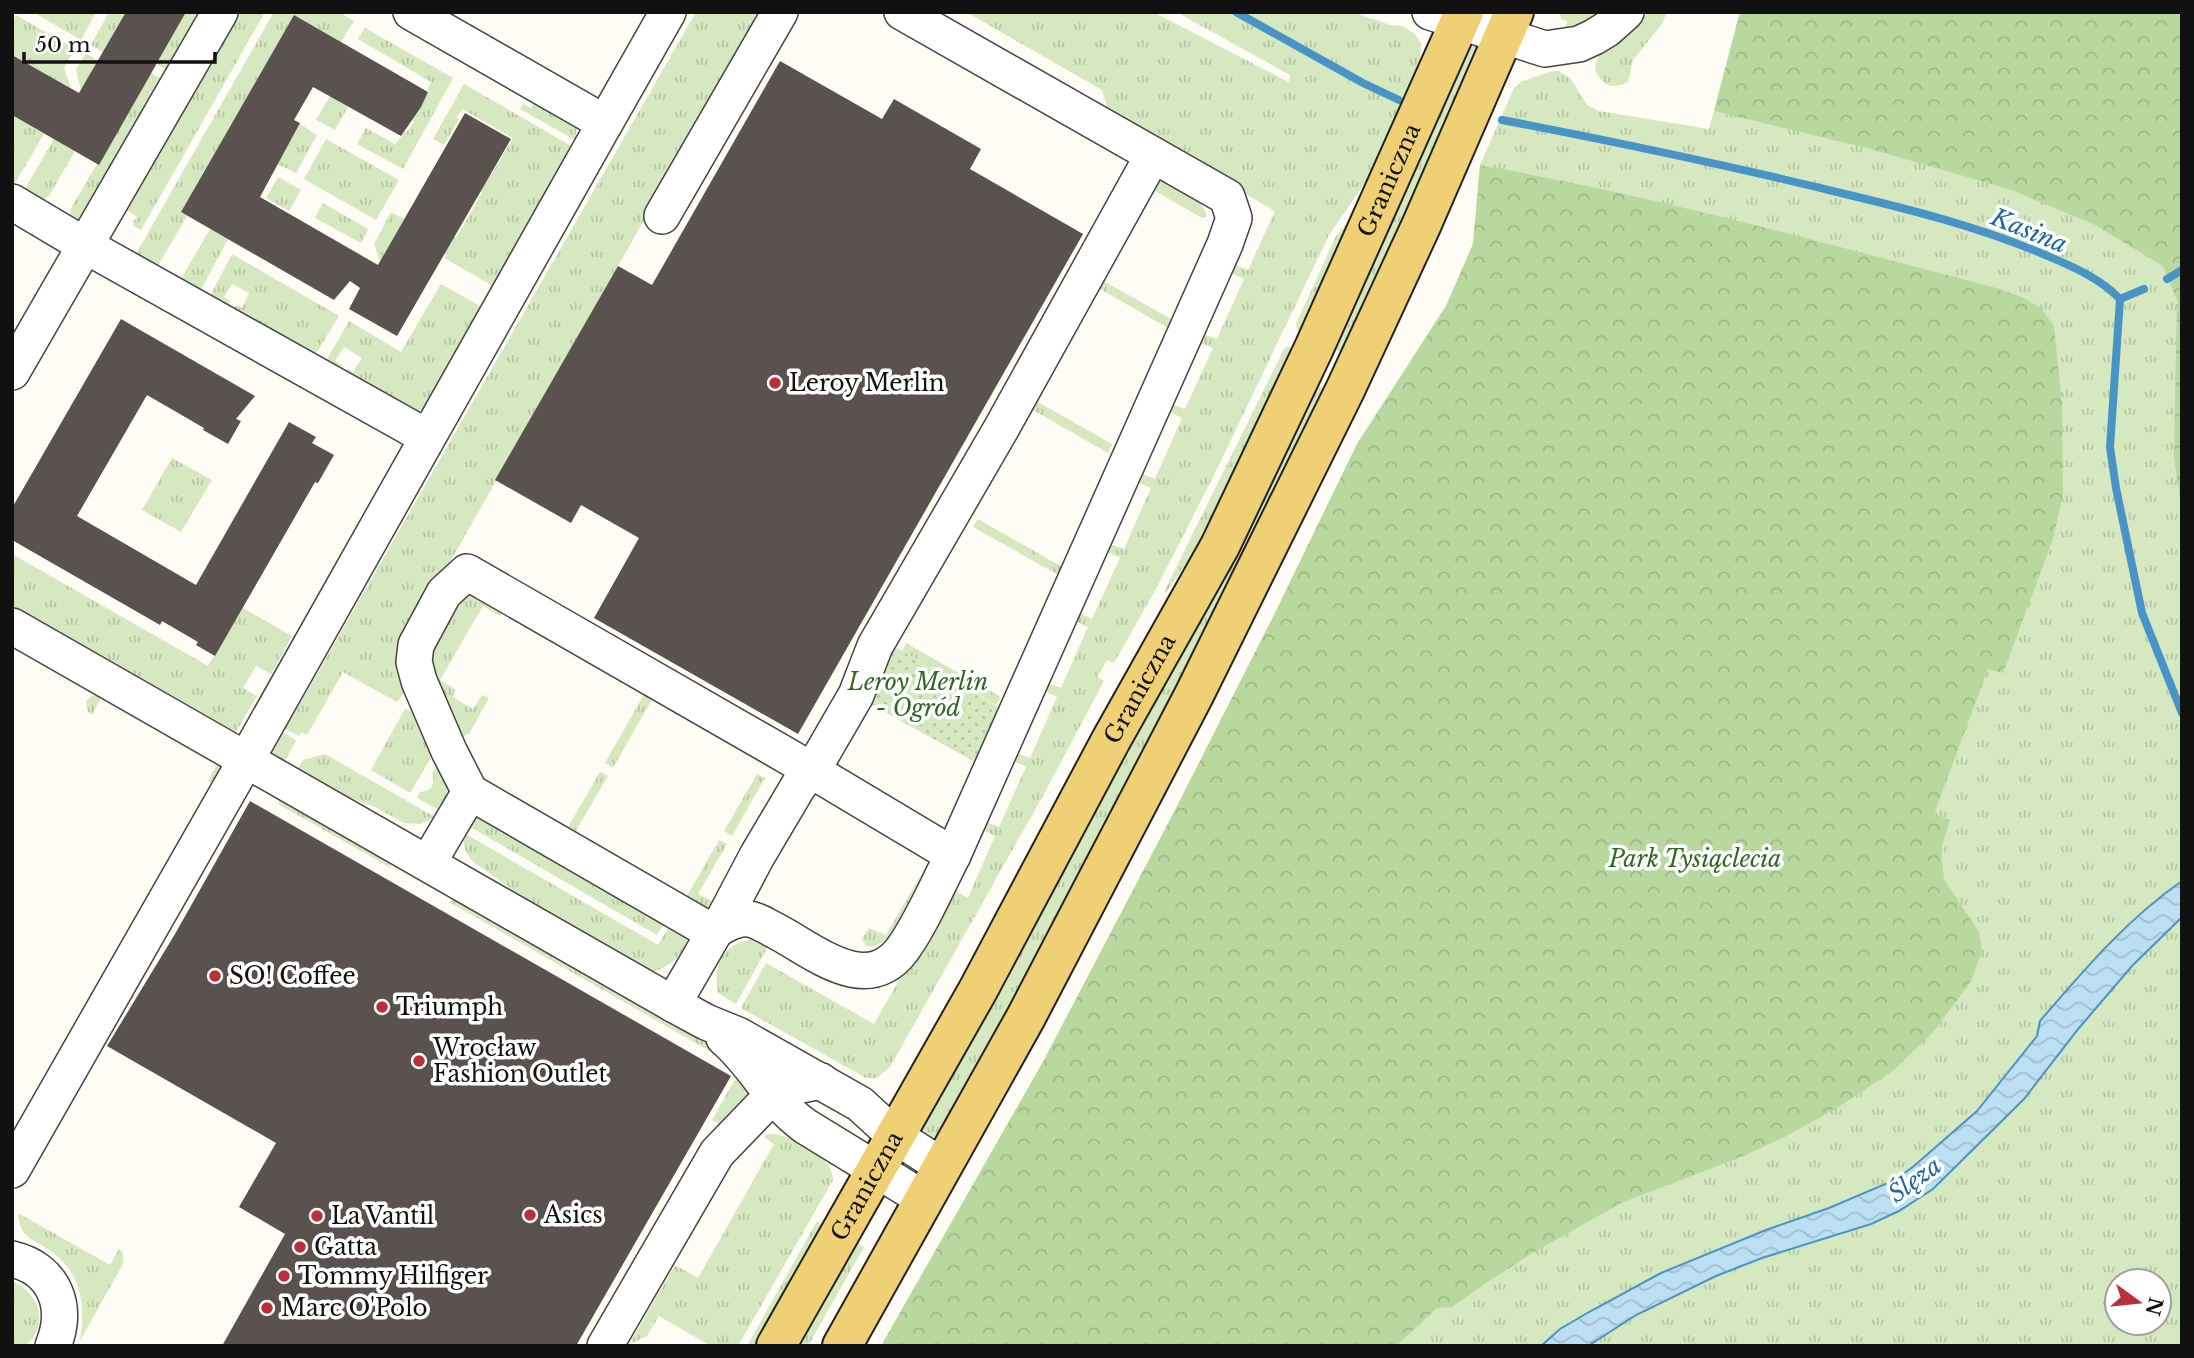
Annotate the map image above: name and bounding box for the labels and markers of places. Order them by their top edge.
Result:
place label: Leroy Merlin [789,369,945,397]
marker: Leroy Merlin [767,375,783,391]
place label: SO! Coffee [229,962,356,990]
marker: SO! Coffee [207,968,223,984]
place label: Triumph [396,993,503,1021]
marker: Triumph [374,999,390,1015]
place label: Wrocław Fashion Outlet [432,1034,607,1088]
marker: Wrocław Fashion Outlet [411,1053,427,1069]
place label: Asics [543,1201,603,1229]
place label: La Vantil [331,1202,434,1230]
marker: Asics [522,1207,538,1223]
marker: La Vantil [309,1208,325,1224]
place label: Gatta [314,1233,377,1261]
marker: Gatta [292,1239,308,1255]
place label: Tommy Hilfiger [298,1262,488,1290]
marker: Tommy Hilfiger [276,1268,292,1284]
place label: Marc O'Polo [281,1294,428,1322]
marker: Marc O'Polo [259,1300,275,1316]

